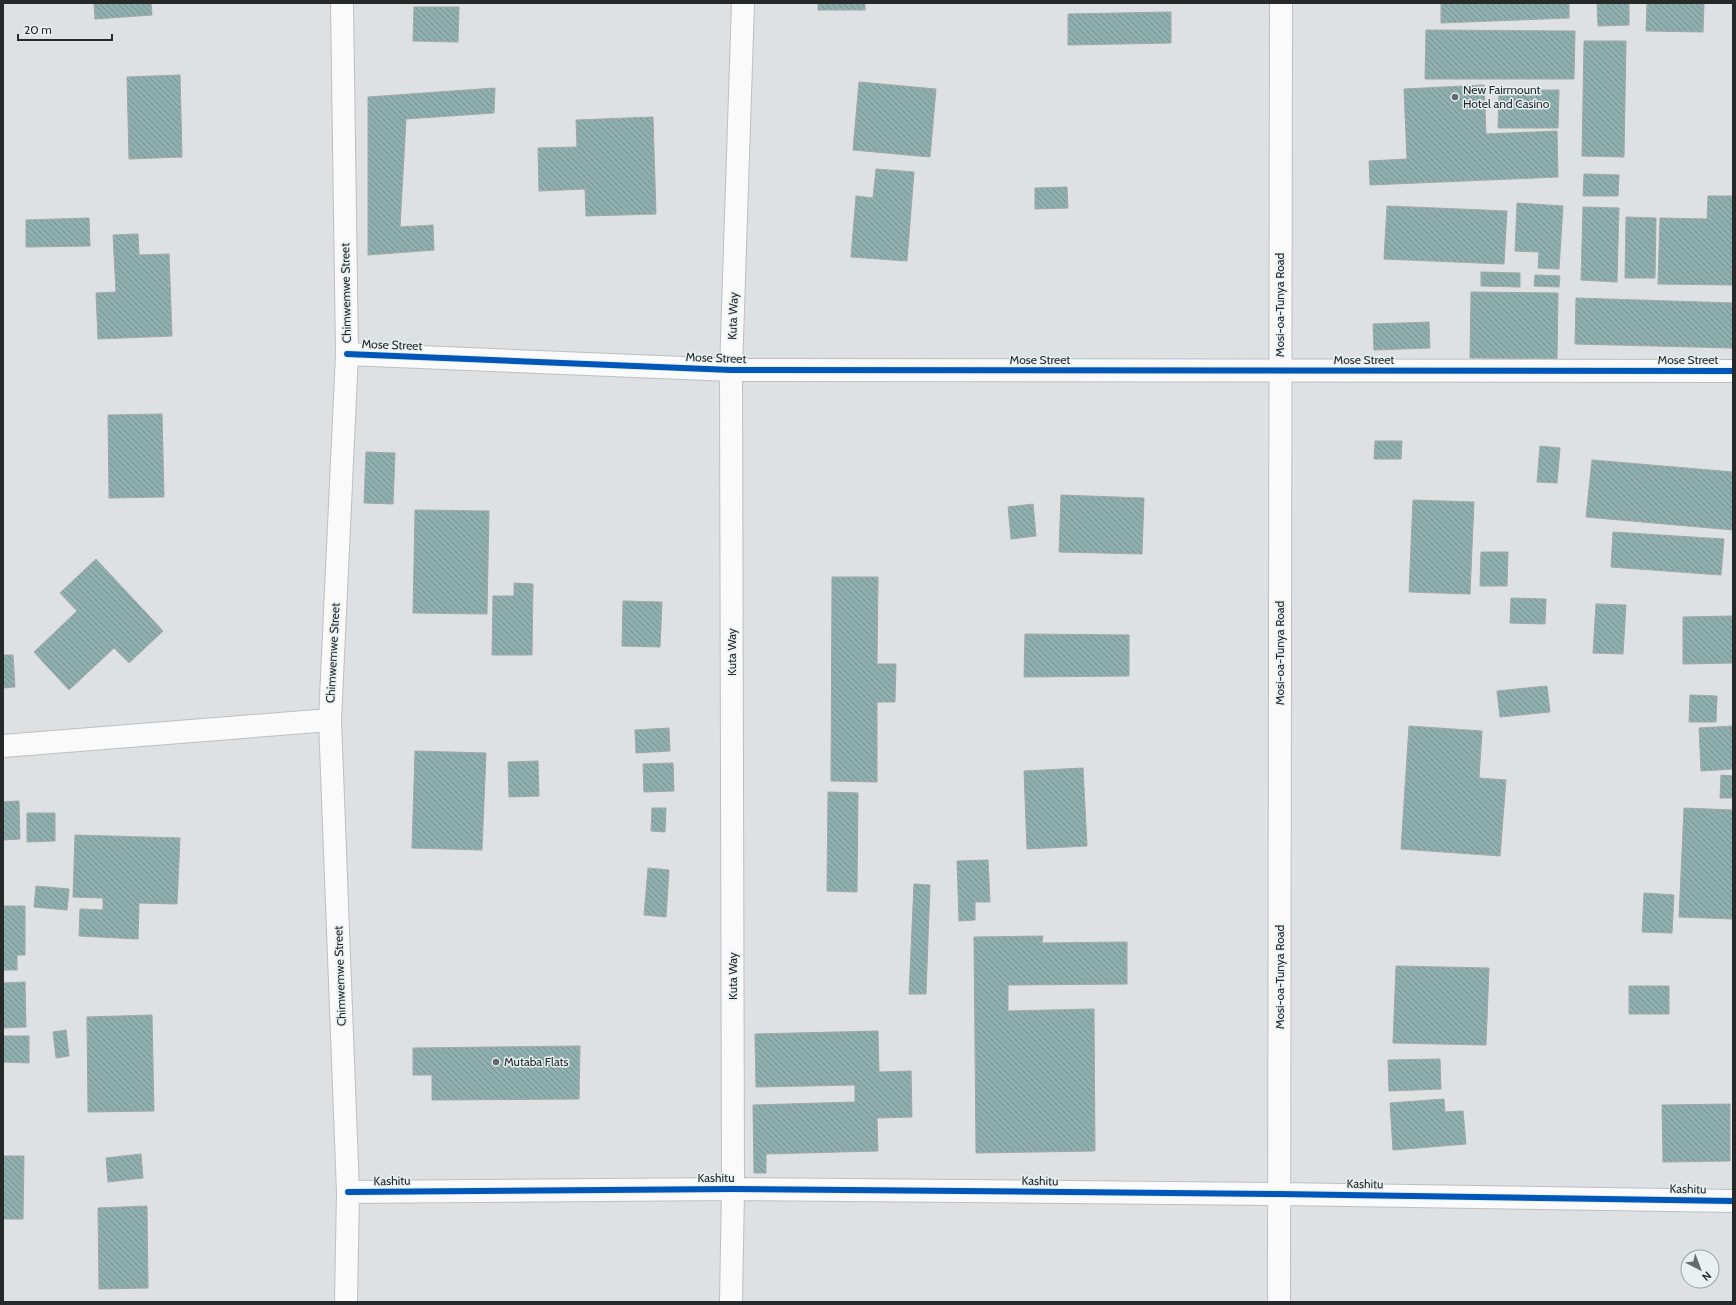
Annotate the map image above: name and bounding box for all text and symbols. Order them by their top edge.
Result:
scale bar [18,16,112,42]
text: 20 m [24,22,52,37]
place label: New Fairmount Hotel and Casino [1463,82,1550,111]
marker: New Fairmount Hotel and Casino [1450,92,1460,102]
street label: Chimwemwe Street [337,243,354,343]
street label: Mosi-oa-Tunya Road [1272,253,1287,357]
street label: Kuta Way [724,292,741,340]
street label: Mose Street [361,336,423,353]
street label: Mose Street [685,349,747,366]
street label: Mose Street [1010,352,1070,367]
street label: Mose Street [1334,352,1394,367]
street label: Mose Street [1658,352,1718,367]
street label: Mosi-oa-Tunya Road [1272,601,1287,705]
street label: Chimwemwe Street [322,602,343,704]
street label: Kuta Way [724,628,739,676]
street label: Mosi-oa-Tunya Road [1272,925,1287,1029]
street label: Chimwemwe Street [330,926,349,1026]
street label: Kuta Way [725,952,740,1000]
place label: Mutaba Flats [504,1054,569,1069]
marker: Mutaba Flats [491,1057,501,1067]
street label: Kashitu [698,1170,734,1185]
street label: Kashitu [373,1173,411,1188]
street label: Kashitu [1021,1173,1059,1188]
street label: Kashitu [1346,1176,1384,1191]
street label: Kashitu [1669,1181,1707,1196]
north arrow [1680,1249,1720,1289]
text: N [1699,1269,1714,1284]

